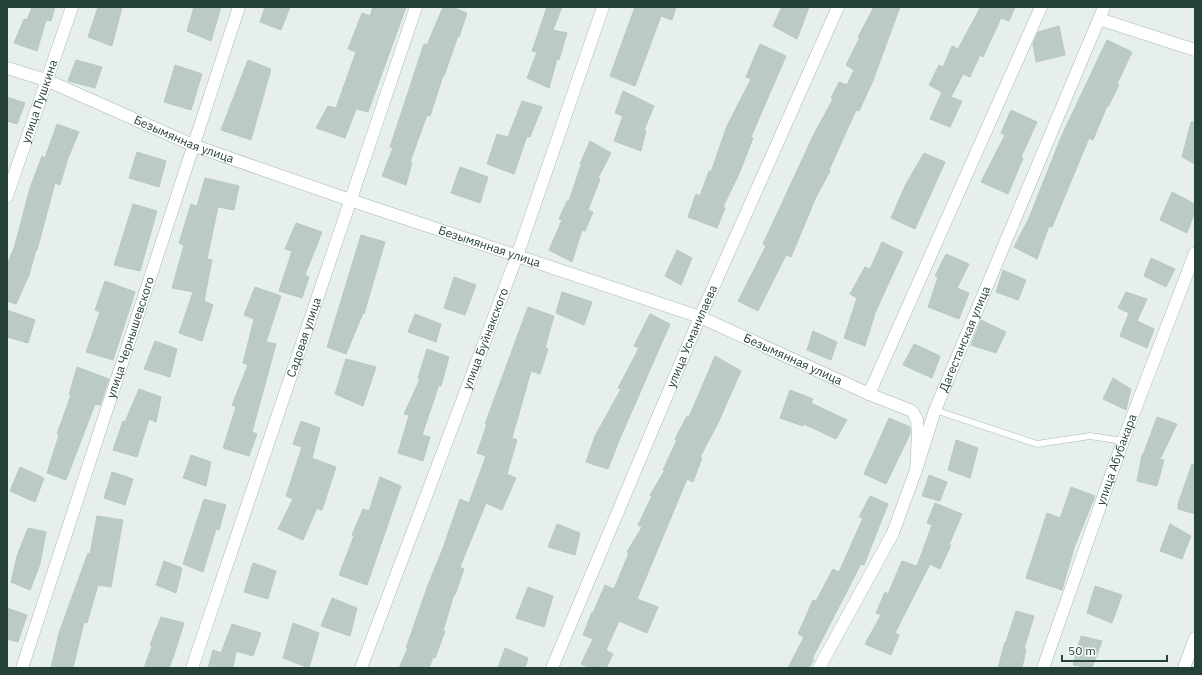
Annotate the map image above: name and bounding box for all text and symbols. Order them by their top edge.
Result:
street label: улица Пушкина [18,57,61,145]
street label: Безымянная улица [132,112,237,166]
street label: Безымянная улица [437,222,543,270]
street label: улица Чернышевского [103,274,157,400]
street label: улица Усманилаева [663,282,721,390]
street label: Дагестанская улица [936,283,993,394]
street label: улица Буйнакского [459,285,511,392]
street label: Садовая улица [283,295,324,379]
street label: Безымянная улица [741,330,845,388]
street label: улица Абубакара [1093,411,1140,507]
scale bar [1062,637,1167,663]
text: 50 m [1068,643,1096,658]

